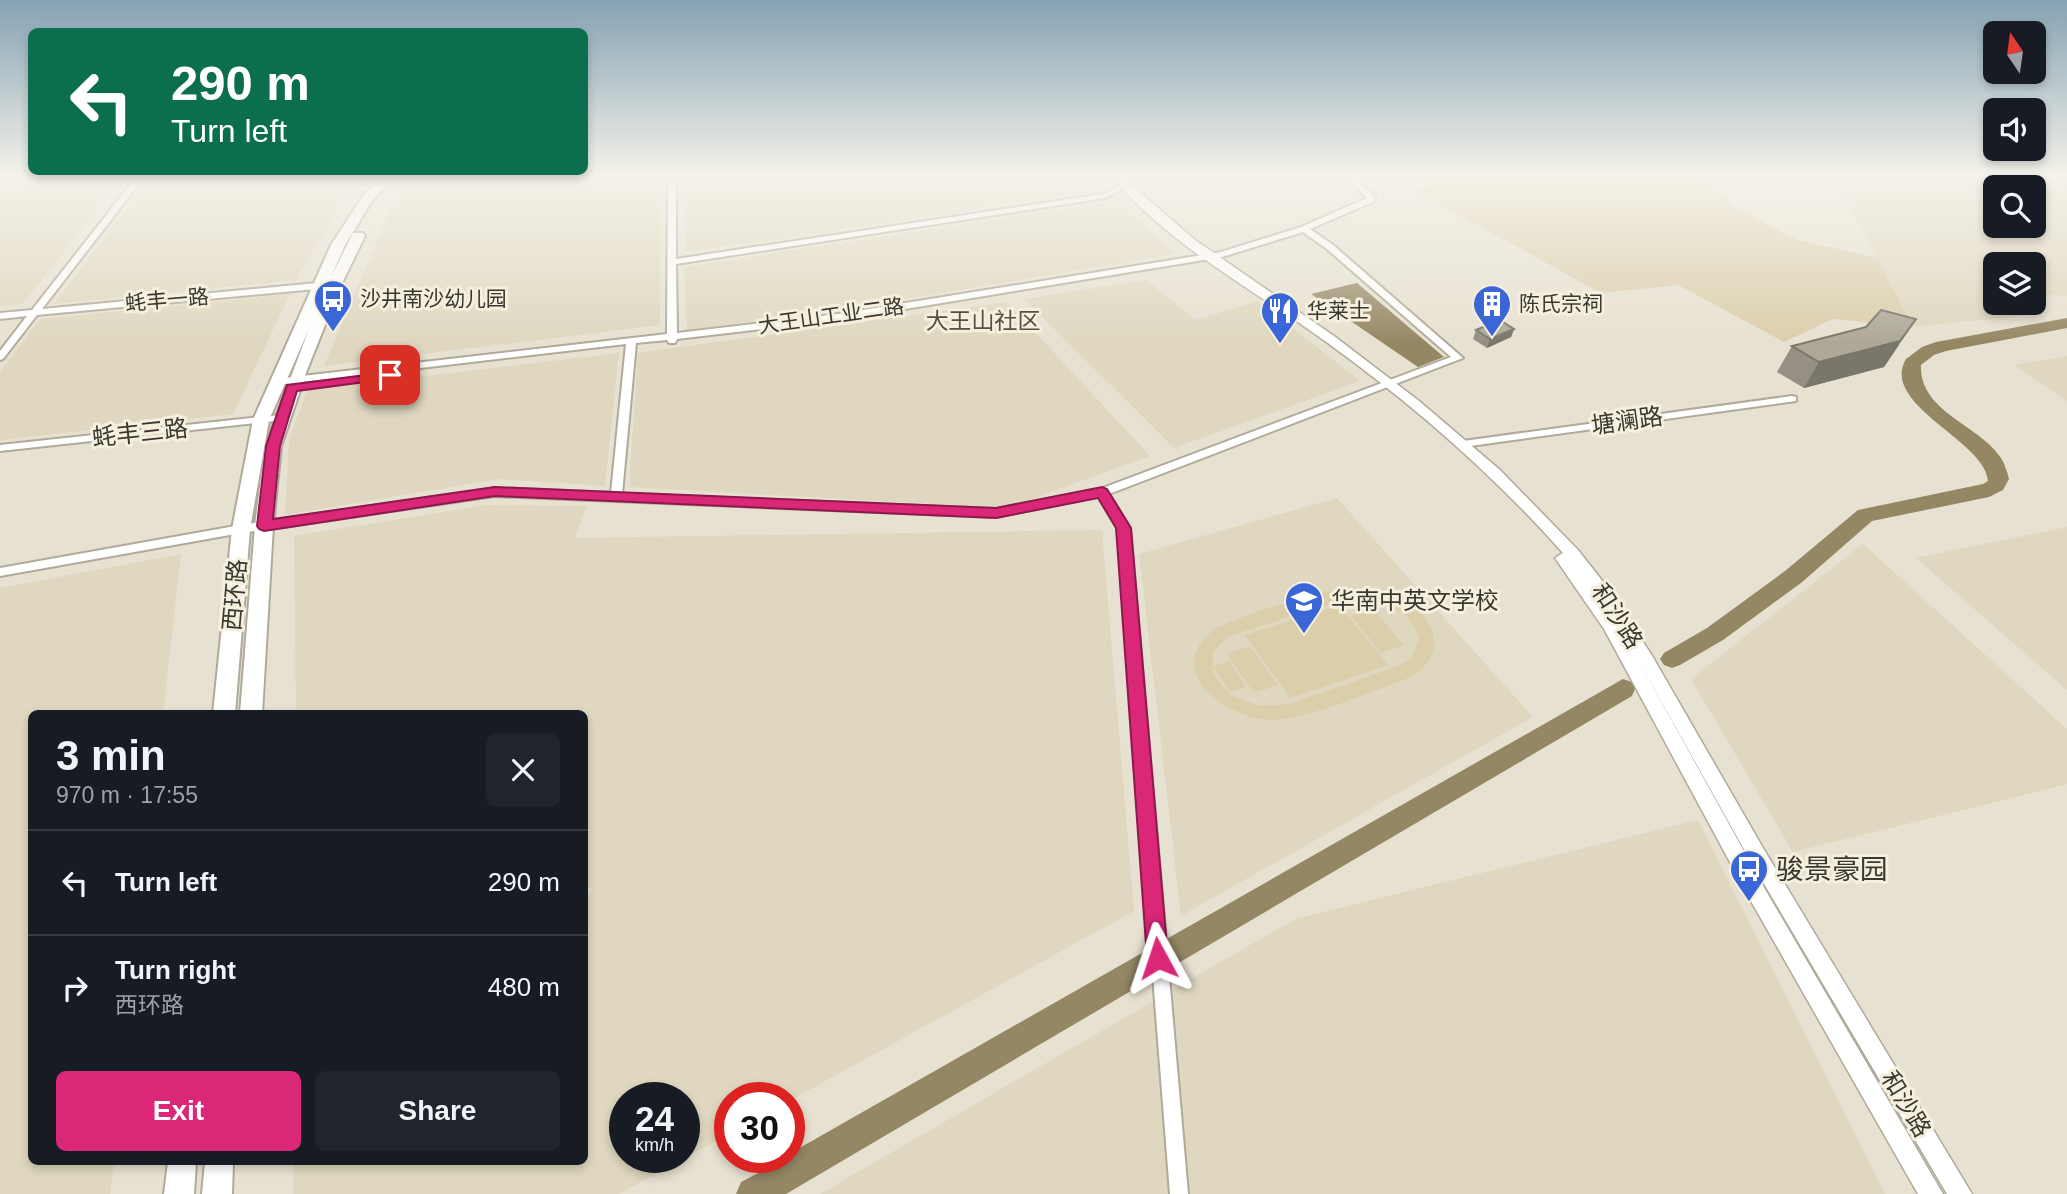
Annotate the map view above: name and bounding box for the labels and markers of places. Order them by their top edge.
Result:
bus stop icon: 沙井南沙幼儿园 [312,278,354,333]
building icon: 陈氏宗祠 [1471,283,1513,338]
place label: 沙井南沙幼儿园 [360,287,507,310]
restaurant icon: 华莱士 [1259,290,1301,345]
place label: 陈氏宗祠 [1519,292,1603,315]
place label: 华莱士 [1307,299,1370,322]
pin [360,345,420,405]
school or university icon: 华南中英文学校 [1283,580,1325,635]
place label: 华南中英文学校 [1331,587,1499,614]
bus stop icon: 骏景豪园 [1728,848,1770,903]
place label: 骏景豪园 [1776,854,1888,885]

